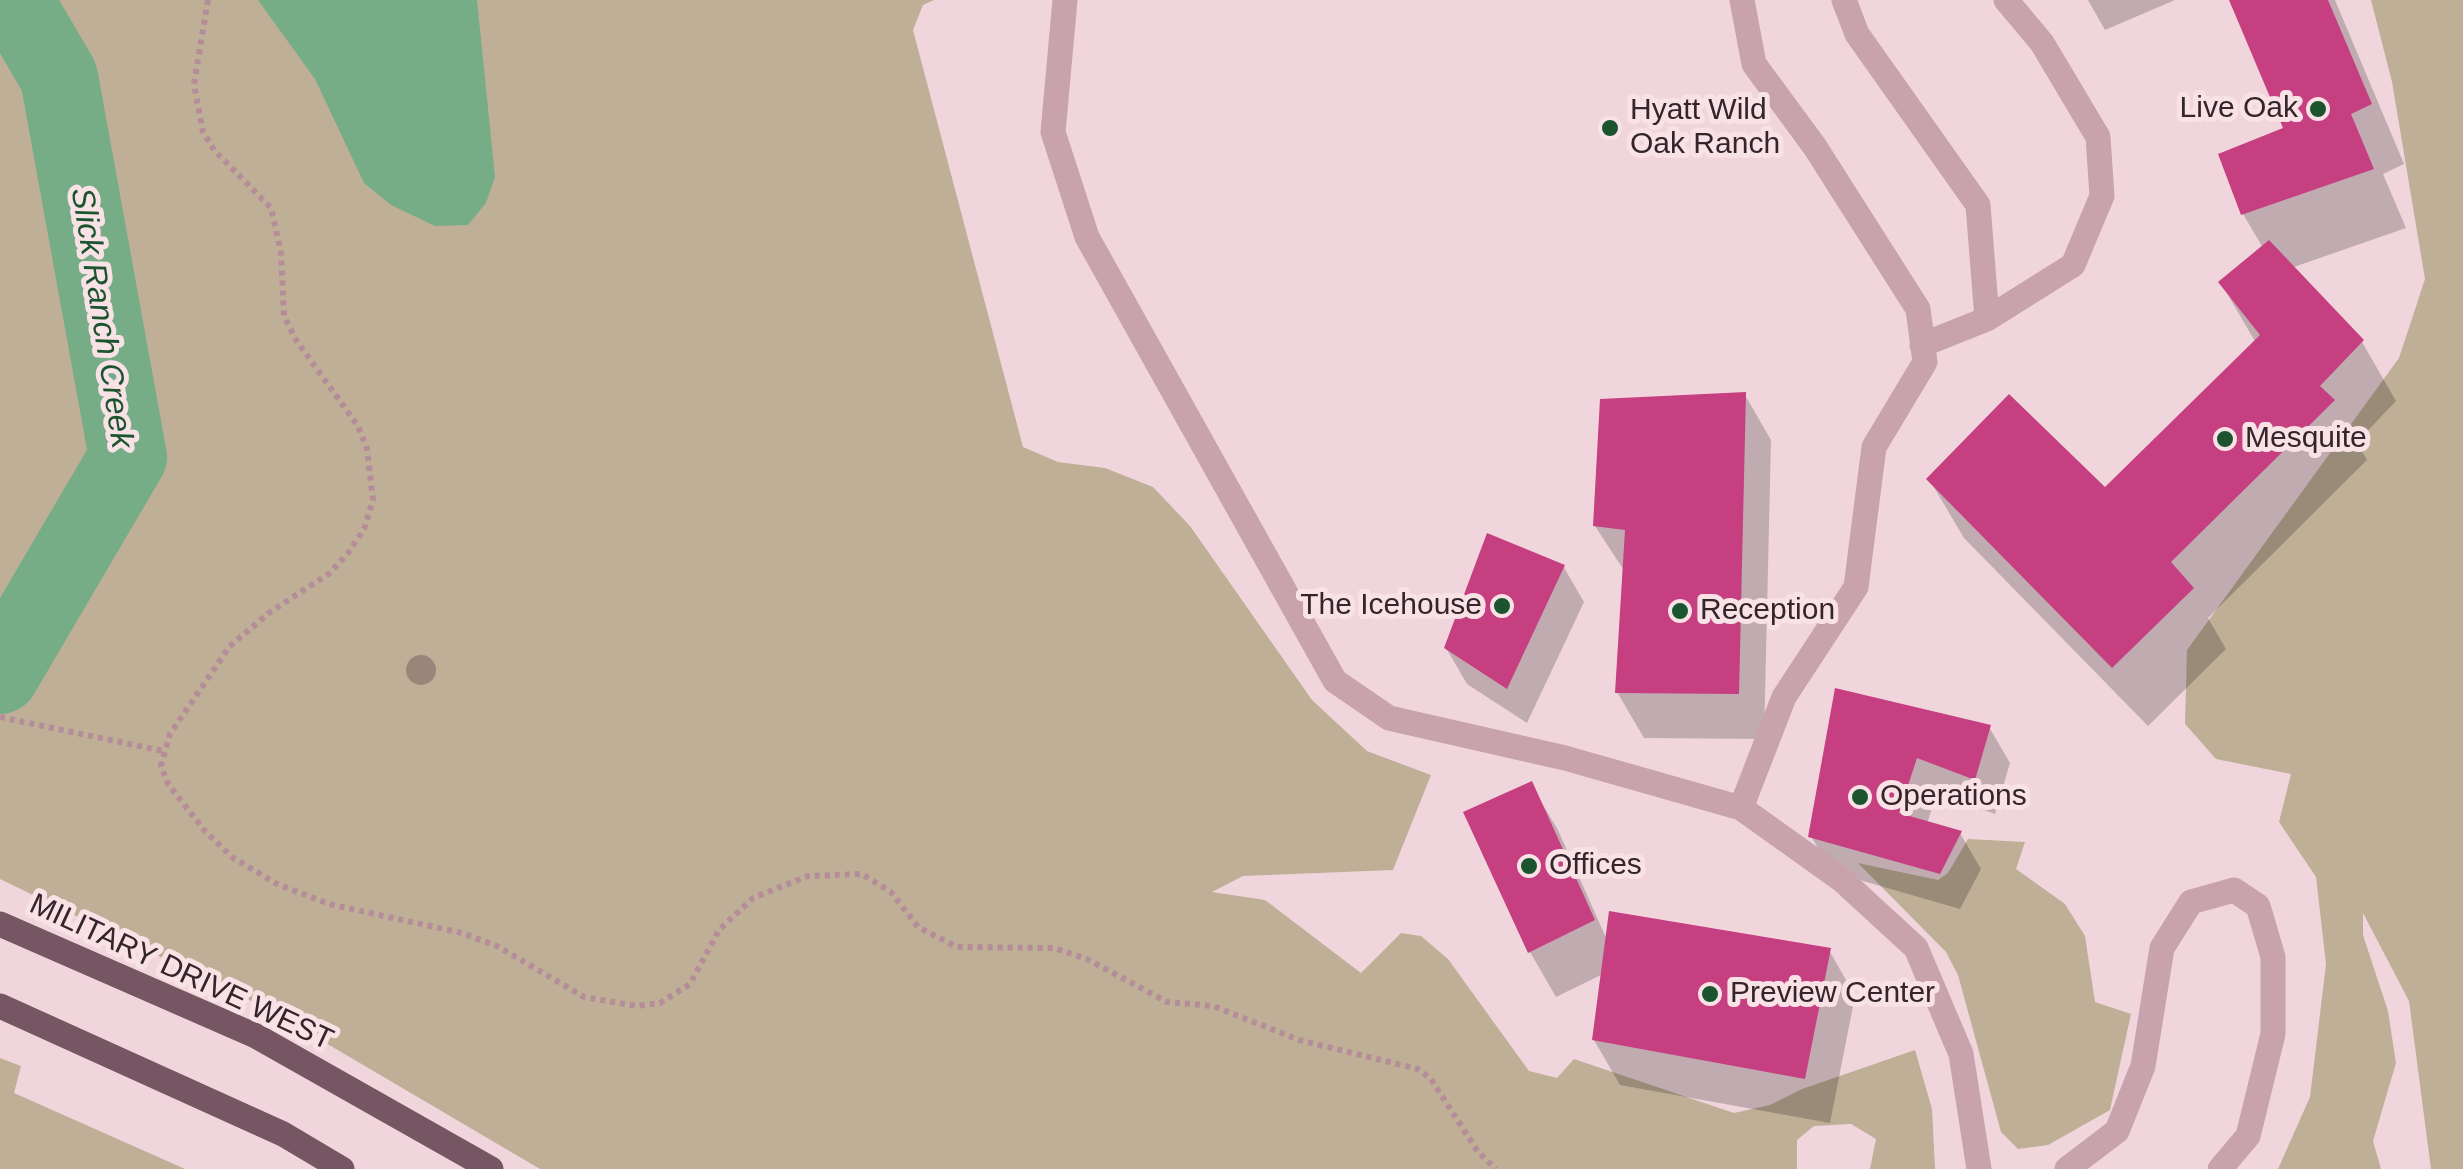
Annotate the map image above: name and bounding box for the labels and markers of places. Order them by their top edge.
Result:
place label: Live Oak [2180,91,2298,127]
place label: Hyatt Wild Oak Ranch [1630,93,1780,164]
marker: Live Oak [2307,98,2329,120]
marker: Hyatt Wild Oak Ranch [1599,117,1621,139]
place label: Mesquite [2245,421,2367,457]
marker: Mesquite [2214,428,2236,450]
place label: The Icehouse [1300,588,1482,624]
place label: Reception [1700,593,1835,629]
marker: The Icehouse [1491,595,1513,617]
marker: Reception [1669,600,1691,622]
place label: Operations [1880,779,2027,815]
marker: Operations [1849,786,1871,808]
place label: Offices [1549,848,1642,884]
marker: Offices [1518,855,1540,877]
place label: Preview Center [1730,976,1935,1012]
marker: Preview Center [1699,983,1721,1005]

